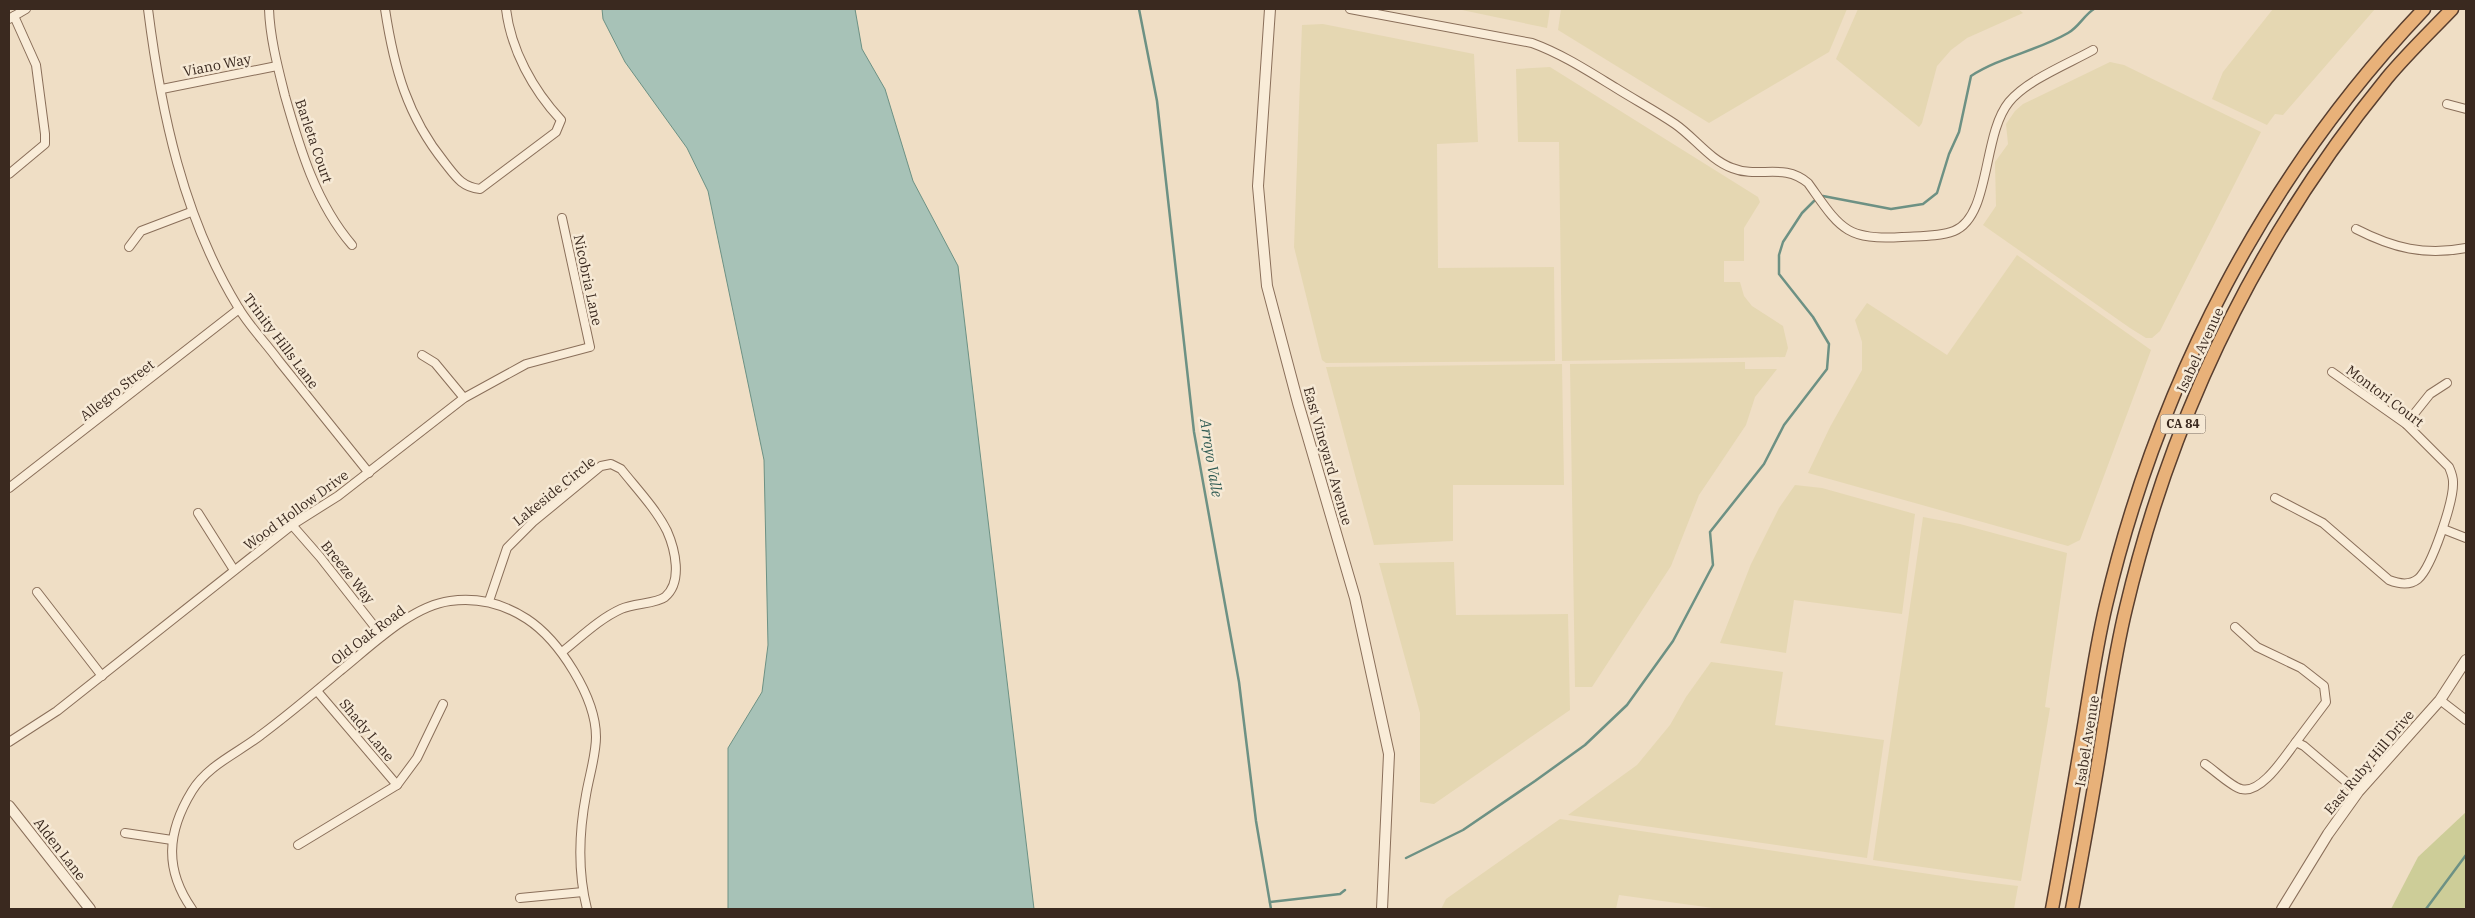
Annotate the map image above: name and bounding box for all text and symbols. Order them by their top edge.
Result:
street label: Viano Way [181,49,253,80]
street label: Barleta Court [291,97,337,185]
street label: Nicobria Lane [570,233,606,327]
street label: Trinity Hills Lane [239,290,323,392]
street label: Isabel Avenue [2172,305,2228,395]
street label: Allegro Street [76,355,158,425]
street label: Montori Court [2343,361,2427,431]
street label: East Vineyard Avenue [1300,385,1356,527]
road number: CA 84 [2160,414,2206,434]
water label: Arroyo Valle [1196,416,1227,499]
street label: Lakeside Circle [509,452,599,530]
street label: Wood Hollow Drive [240,466,352,554]
street label: Breeze Way [317,537,379,608]
street label: Old Oak Road [327,601,409,669]
street label: Isabel Avenue [2071,694,2103,788]
street label: Shady Lane [336,695,398,765]
street label: East Ruby Hill Drive [2320,706,2418,818]
street label: Alden Lane [30,814,90,884]

